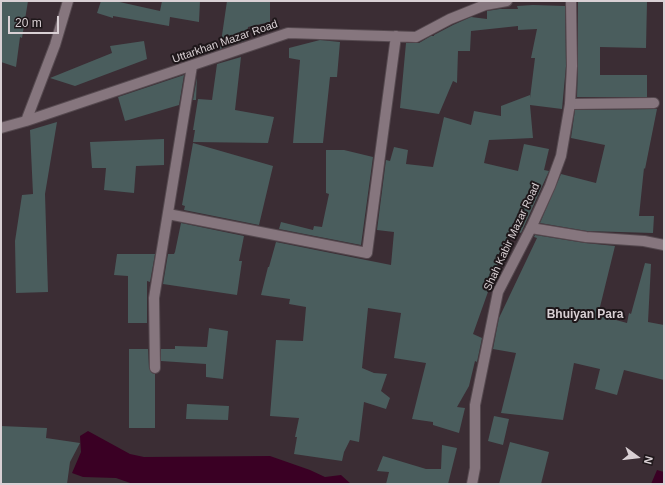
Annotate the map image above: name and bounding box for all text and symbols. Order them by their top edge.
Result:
scale bar [10,8,61,34]
text: 20 m [15,16,42,30]
street label: Uttarkhan Mazar Road [171,18,279,66]
street label: Shah Kabir Mazar Road [481,181,543,293]
district label: Bhuiyan Para [547,308,623,322]
north arrow [617,437,657,477]
text: N [642,455,655,465]

